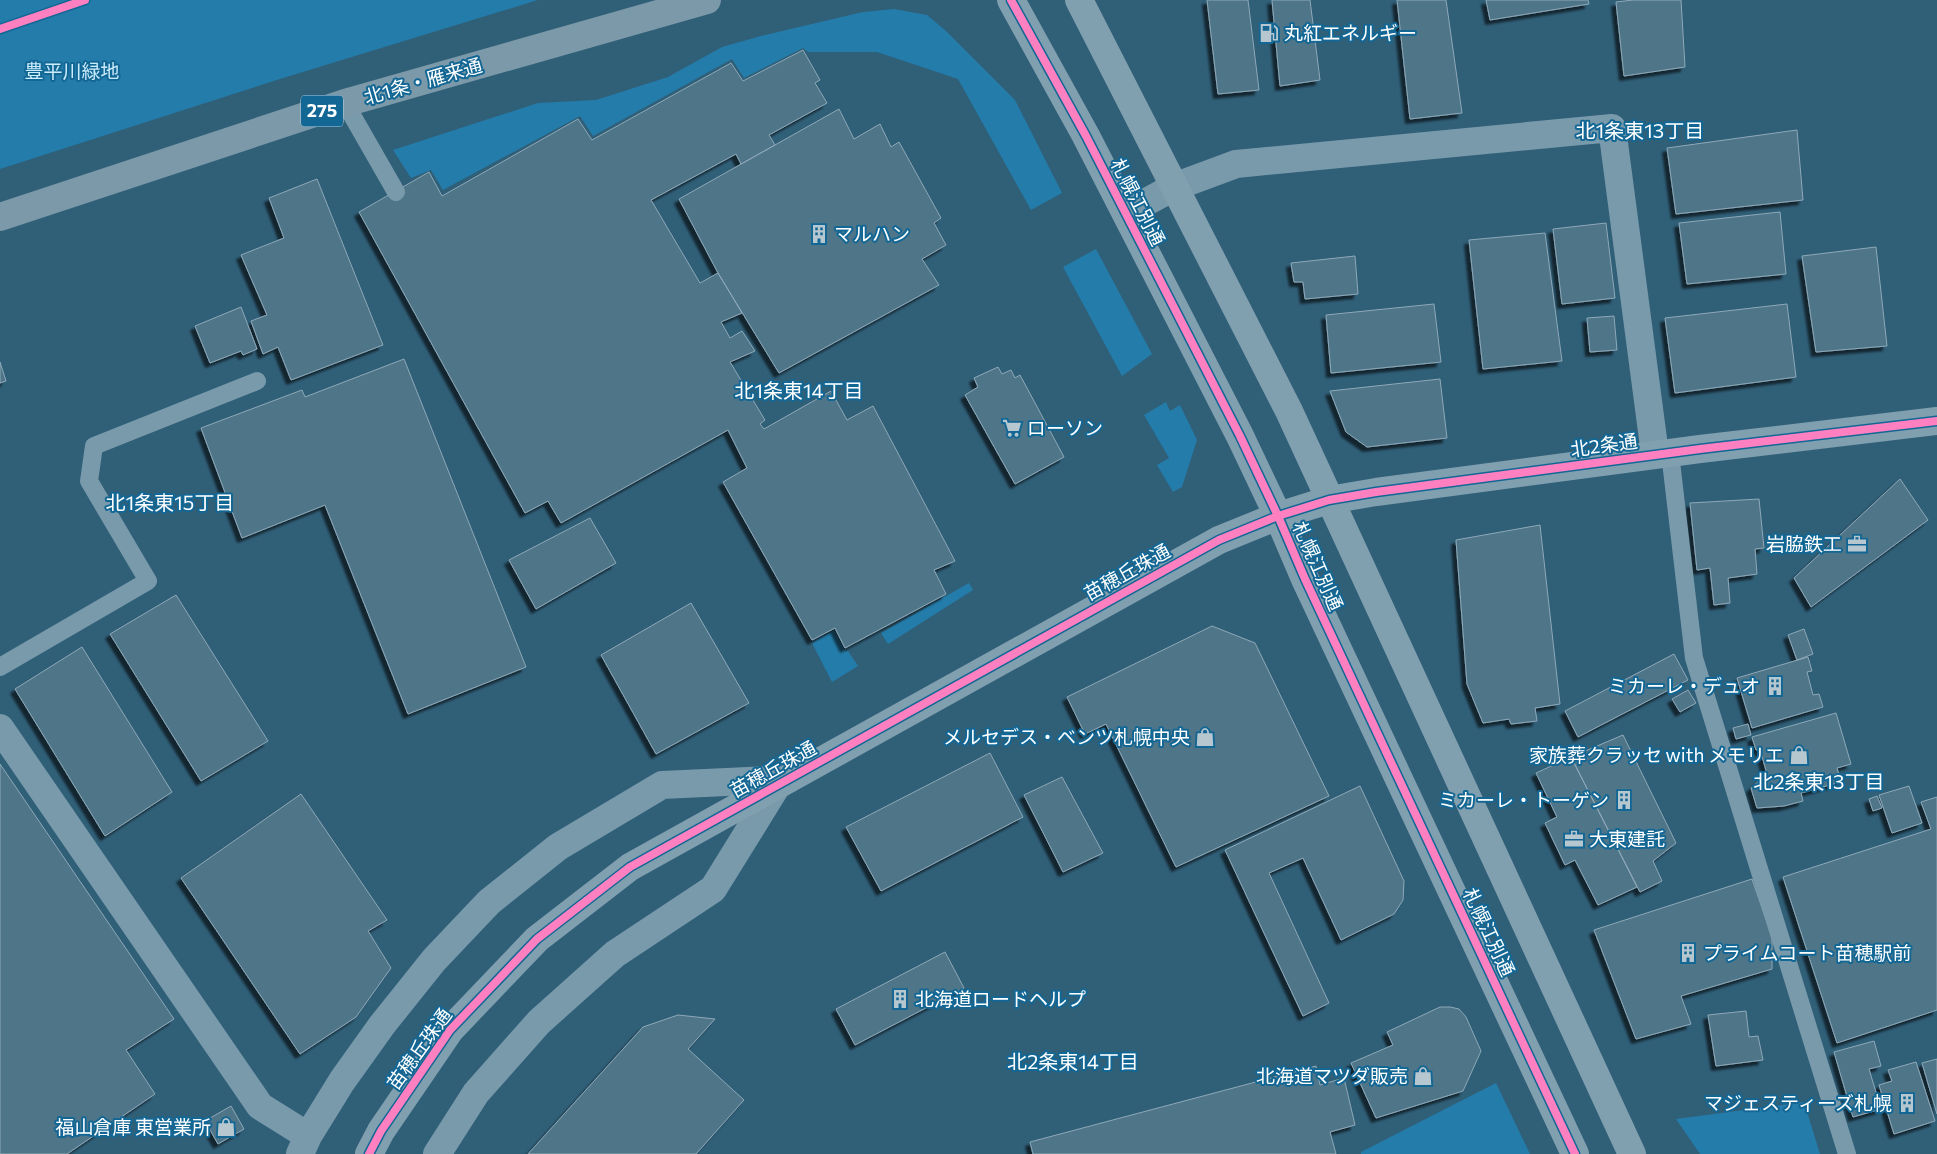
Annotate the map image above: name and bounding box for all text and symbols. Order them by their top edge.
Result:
place label: 丸紅エネルギー [1284,21,1417,44]
fuel station icon: 丸紅エネルギー [1258,22,1280,44]
street label: 北1条・雁来通 [361,53,485,108]
park label: 豊平川緑地 [24,59,120,82]
road number: 275 [301,95,343,126]
district label: 北1条東13丁目 [1576,118,1704,142]
street label: 札幌江別通 [1107,154,1170,249]
place label: マルハン [834,222,910,245]
building icon: マルハン [808,223,830,245]
district label: 北1条東14丁目 [734,378,864,402]
place label: ローソン [1027,416,1103,439]
supermarket icon: ローソン [1001,417,1023,439]
street label: 北2条通 [1569,428,1639,461]
district label: 北1条東15丁目 [106,490,234,514]
street label: 札幌江別通 [1289,518,1348,614]
place label: 岩脇鉄工 [1766,532,1842,555]
office icon: 岩脇鉄工 [1846,533,1868,555]
street label: 苗穂丘珠通 [1080,538,1174,605]
place label: ミカーレ・デュオ [1608,674,1760,697]
building icon: ミカーレ・デュオ [1764,675,1786,697]
place label: メルセデス・ベンツ札幌中央 [943,725,1190,748]
shop icon: メルセデス・ベンツ札幌中央 [1194,726,1216,748]
street label: 苗穂丘珠通 [726,735,820,802]
place label: 家族葬クラッセ with メモリエ [1529,743,1784,766]
shop icon: 家族葬クラッセ with メモリエ [1788,744,1810,766]
district label: 北2条東13丁目 [1753,769,1885,793]
place label: ミカーレ・トーゲン [1438,788,1609,811]
building icon: ミカーレ・トーゲン [1613,789,1635,811]
place label: 大東建託 [1589,827,1665,850]
office icon: 大東建託 [1563,828,1585,850]
street label: 札幌江別通 [1459,884,1520,980]
place label: プライムコート苗穂駅前 [1703,941,1912,964]
building icon: プライムコート苗穂駅前 [1677,942,1699,964]
place label: 北海道ロードヘルプ [915,987,1086,1010]
building icon: 北海道ロードヘルプ [889,988,911,1010]
street label: 苗穂丘珠通 [381,1004,456,1094]
district label: 北2条東14丁目 [1007,1049,1139,1073]
place label: 北海道マツダ販売 [1256,1064,1408,1087]
shop icon: 北海道マツダ販売 [1412,1065,1434,1087]
place label: マジェスティーズ札幌 [1704,1091,1892,1114]
building icon: マジェスティーズ札幌 [1896,1092,1918,1114]
place label: 福山倉庫 東営業所 [55,1115,211,1138]
shop icon: 福山倉庫 東営業所 [215,1116,237,1138]

